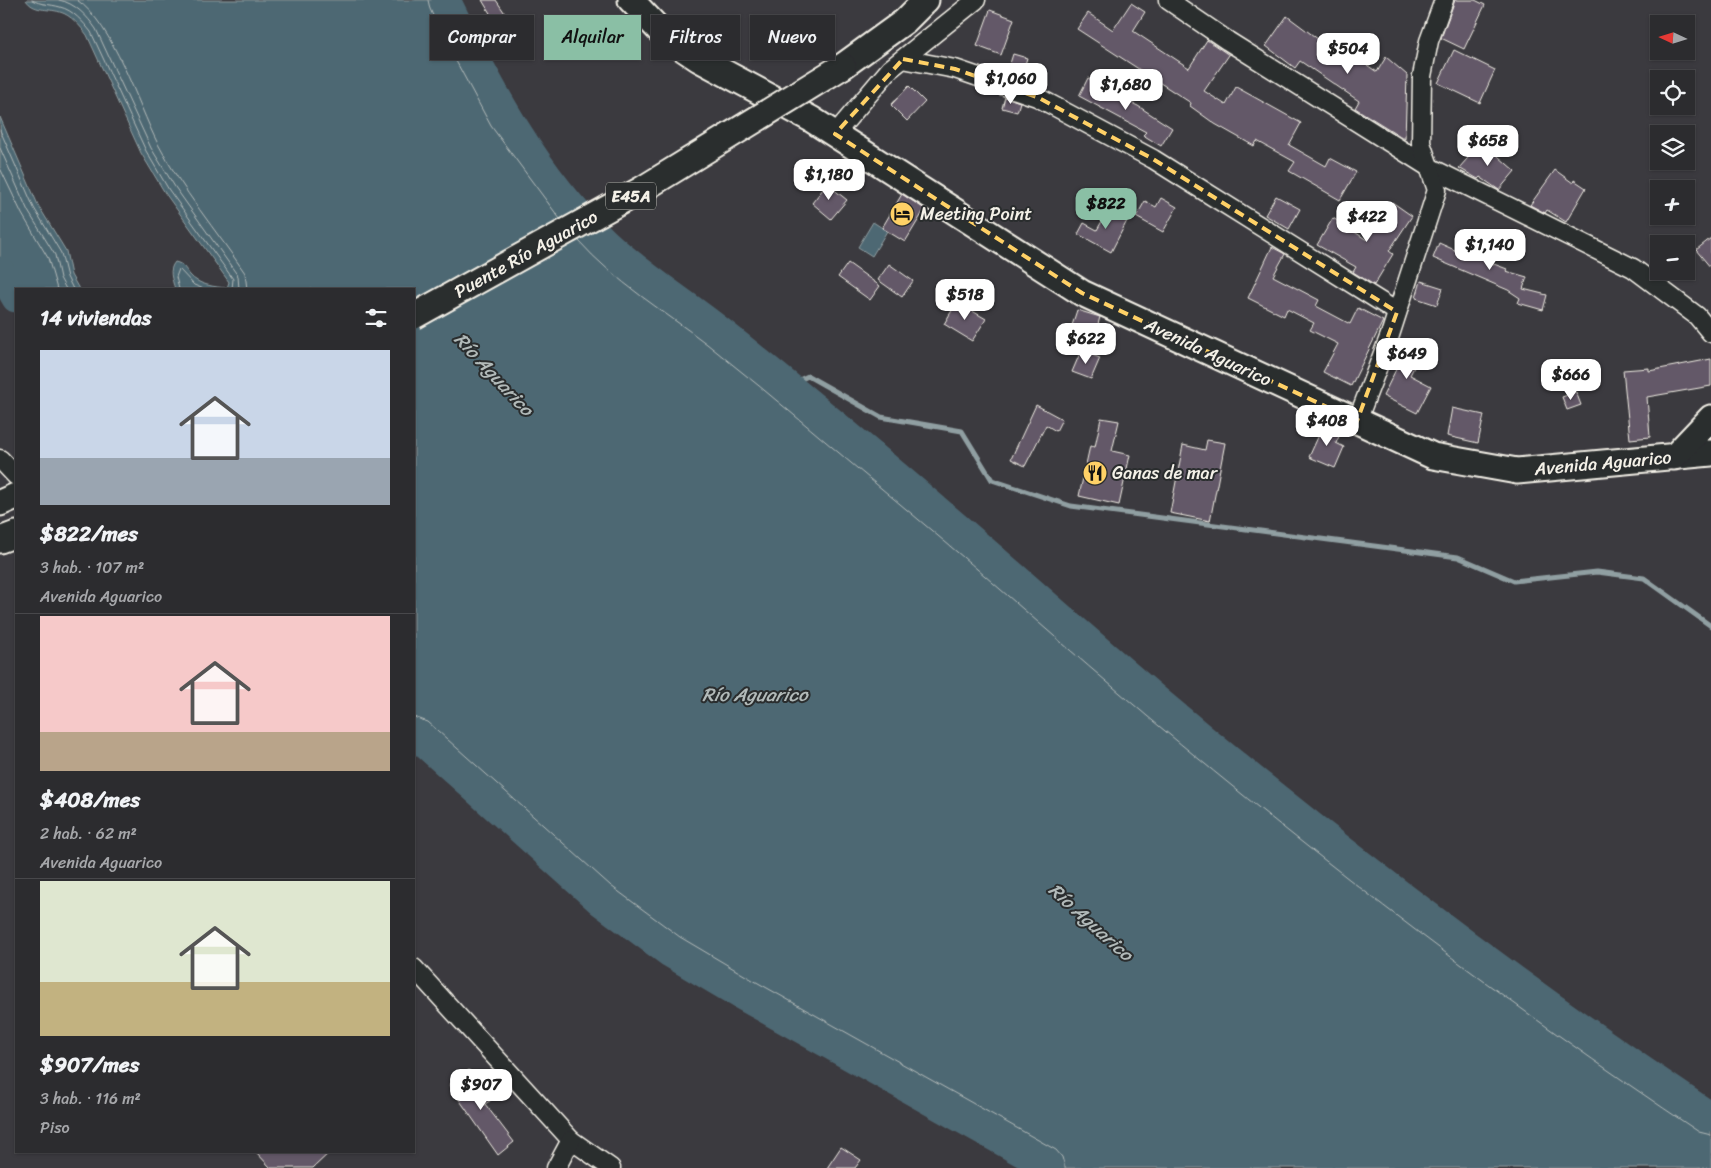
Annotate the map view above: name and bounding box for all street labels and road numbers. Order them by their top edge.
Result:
road number: E45A [606,182,656,210]
street label: Puente Río Aguarico [448,201,604,307]
street label: Avenida Aguarico [1138,308,1277,396]
street label: Avenida Aguarico [1532,441,1673,485]

